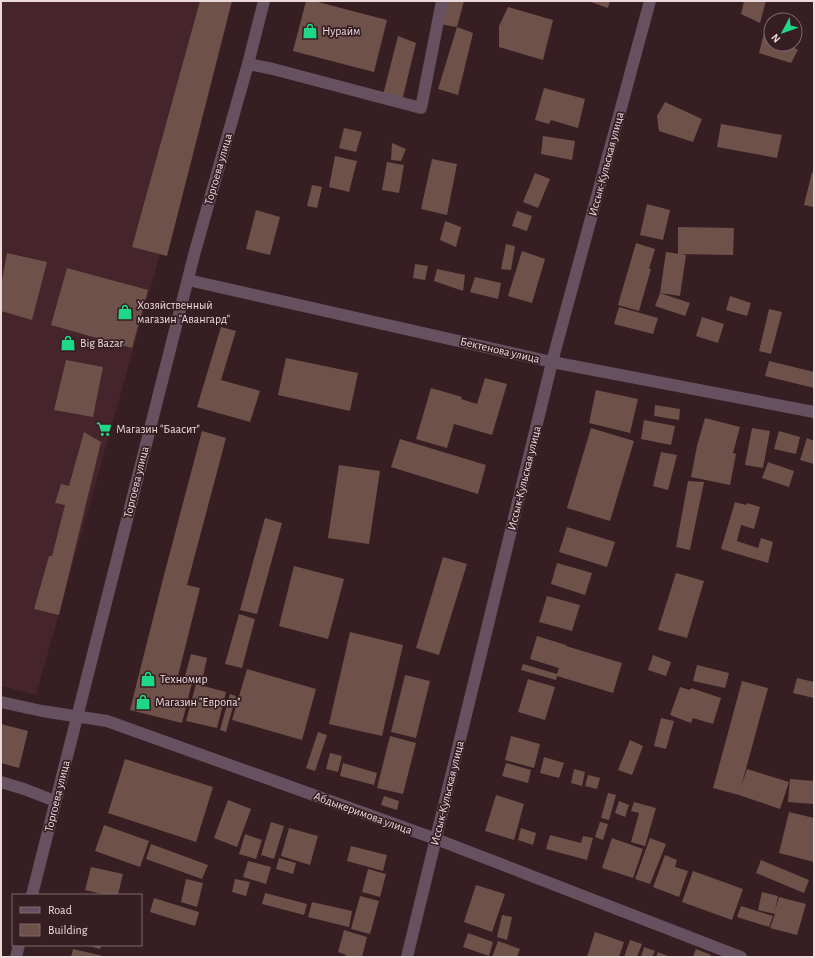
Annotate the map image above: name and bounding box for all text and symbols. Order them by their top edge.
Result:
north arrow [763,12,803,52]
shop icon: Нурайм [301,22,319,40]
place label: Нурайм [322,25,360,38]
text: N [769,32,782,45]
street label: Иссык-Кульская улица [586,110,627,218]
street label: Торгоева улица [202,132,235,206]
place label: Хозяйственный магазин "Авангард" [137,299,230,325]
shop icon: Хозяйственный магазин "Авангард" [116,303,134,321]
shop icon: Big Bazar [59,334,77,352]
street label: Бектенова улица [459,335,541,366]
place label: Big Bazar [80,337,124,349]
supermarket icon: Магазин "Баасит" [95,420,113,438]
place label: Магазин "Баасит" [116,423,200,435]
street label: Иссык-Кульская улица [505,424,544,532]
street label: Торгоева улица [121,444,152,519]
shop icon: Техномир [139,670,157,688]
place label: Техномир [160,673,208,685]
shop icon: Магазин "Европа" [134,693,152,711]
place label: Магазин "Европа" [155,696,241,708]
street label: Иссык-Кульская улица [428,739,467,847]
street label: Торгоева улица [42,758,73,833]
street label: Абдыкеримова улица [312,790,414,837]
legend [12,894,142,946]
text: Road [48,904,72,916]
text: Building [48,924,88,936]

